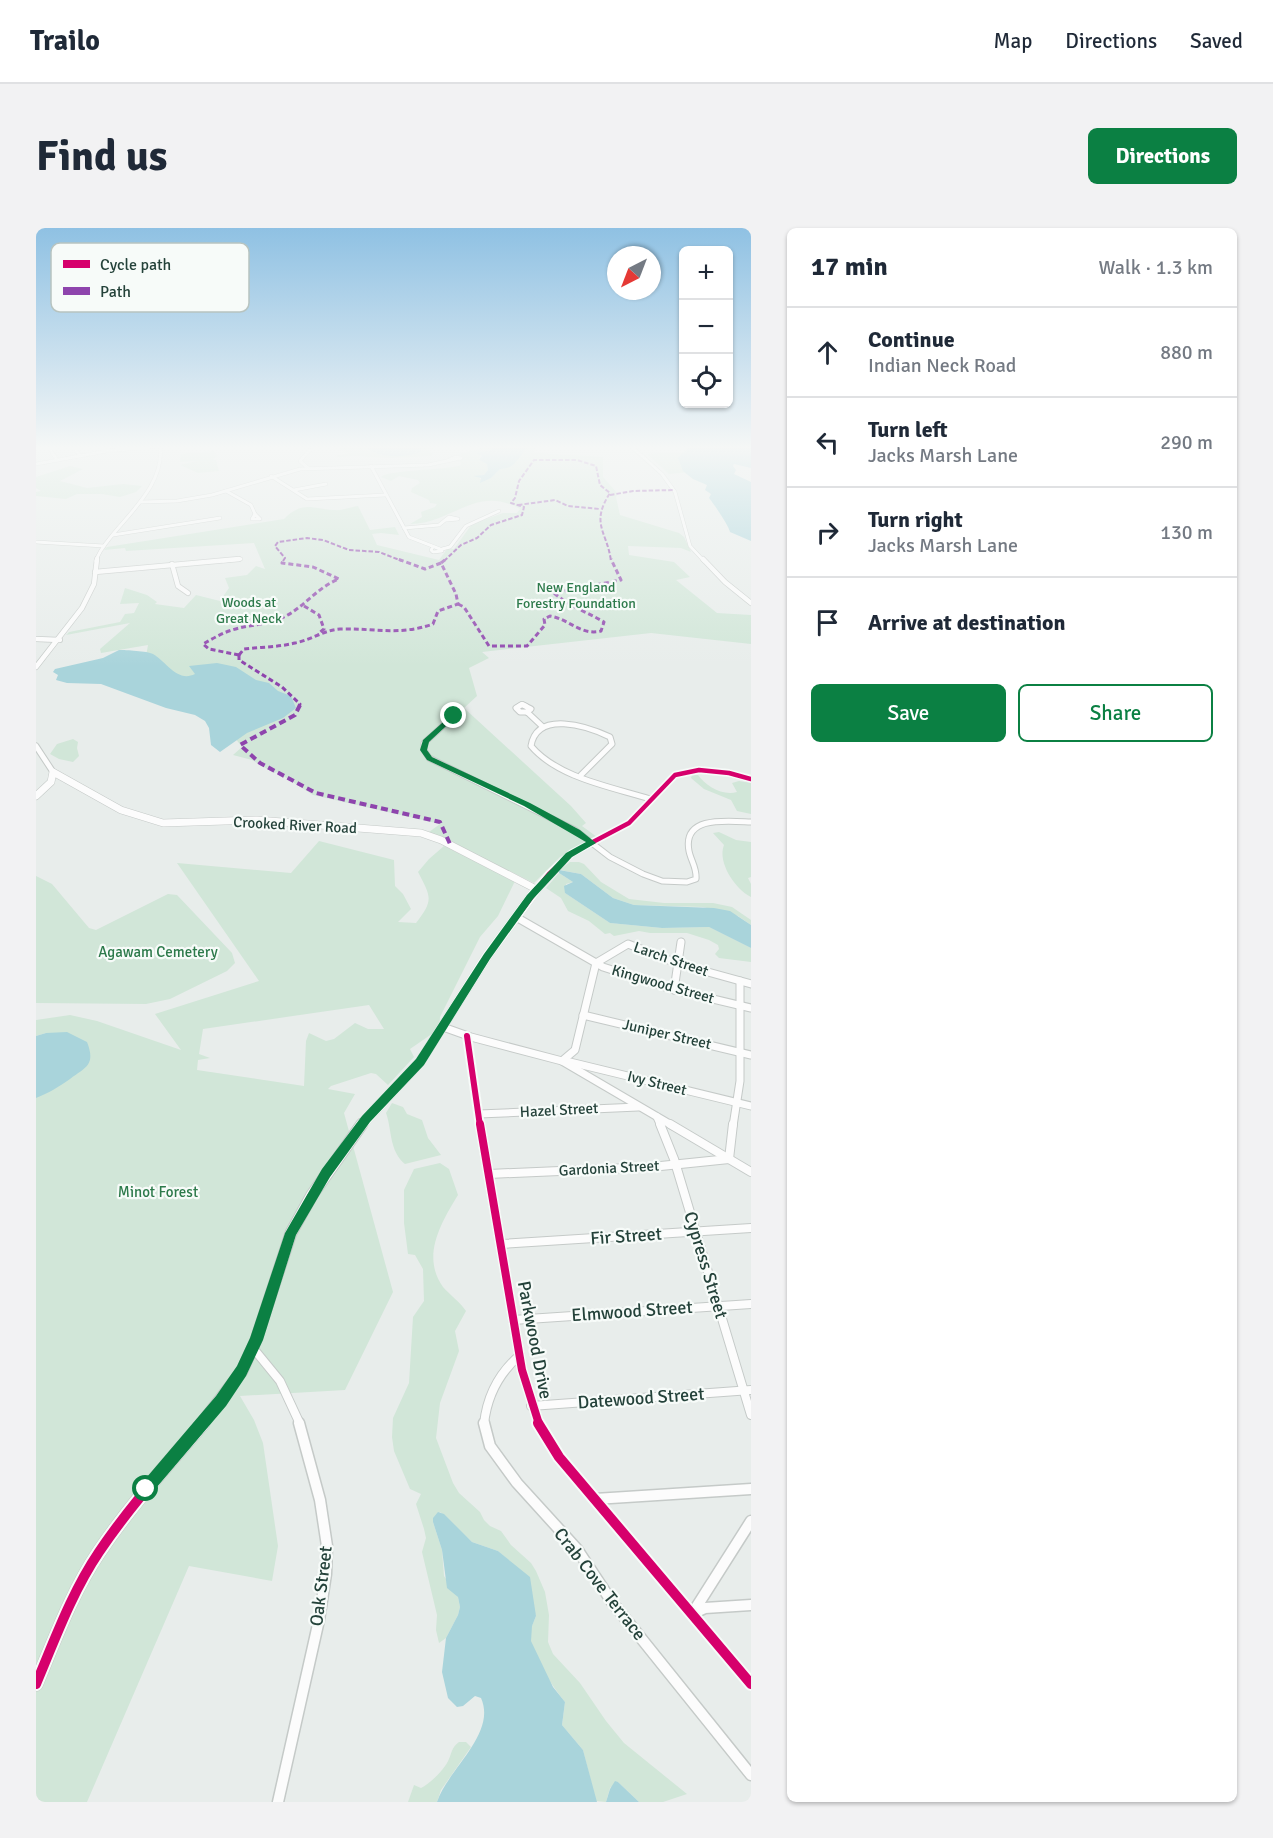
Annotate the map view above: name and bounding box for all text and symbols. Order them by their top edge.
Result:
text: Trailo [30,24,100,58]
text: Map [994,28,1032,54]
text: Directions [1065,28,1157,54]
text: Saved [1190,28,1243,54]
button: Directions [1088,128,1237,184]
text: Find us [36,131,167,182]
legend [51,243,249,312]
north arrow [607,246,661,300]
map controls [679,246,733,408]
button: + [679,246,733,300]
text: 17 min [811,251,888,283]
text: Cycle path [100,255,171,275]
text: Walk · 1.3 km [1099,255,1213,280]
text: Path [100,282,131,302]
button: − [679,300,733,354]
text: Continue [868,326,955,353]
icon: ahead [811,336,844,369]
text: 880 m [1160,340,1213,365]
text: Indian Neck Road [868,353,1016,378]
button: locate [679,354,733,408]
text: Turn left [868,416,948,443]
icon: left [811,426,844,459]
text: 290 m [1160,430,1213,455]
text: Jacks Marsh Lane [868,443,1018,468]
text: Turn right [868,506,963,533]
icon: right [811,516,844,549]
text: 130 m [1160,520,1213,545]
text: Jacks Marsh Lane [868,533,1018,558]
park label: New England Forestry Foundation [516,579,636,612]
park label: Woods at Great Neck [216,594,282,627]
icon: arrive [811,606,844,639]
text: Arrive at destination [868,609,1065,636]
button: Save [811,684,1006,742]
button: Share [1018,684,1213,742]
route end [440,702,466,728]
street label: Crooked River Road [233,813,357,837]
street label: Larch Street [631,938,711,980]
park label: Agawam Cemetery [98,943,218,961]
street label: Kingwood Street [610,961,716,1007]
street label: Juniper Street [621,1015,713,1053]
street label: Ivy Street [625,1067,689,1099]
street label: Hazel Street [519,1099,599,1121]
street label: Gardonia Street [558,1156,660,1180]
park label: Minot Forest [118,1183,198,1201]
street label: Cypress Street [679,1209,733,1321]
street label: Fir Street [589,1223,663,1249]
street label: Parkwood Drive [513,1279,557,1401]
street label: Elmwood Street [571,1296,693,1326]
street label: Datewood Street [577,1383,705,1413]
route start [132,1475,158,1501]
street label: Crab Cove Terrace [549,1523,651,1645]
street label: Oak Street [305,1545,337,1627]

